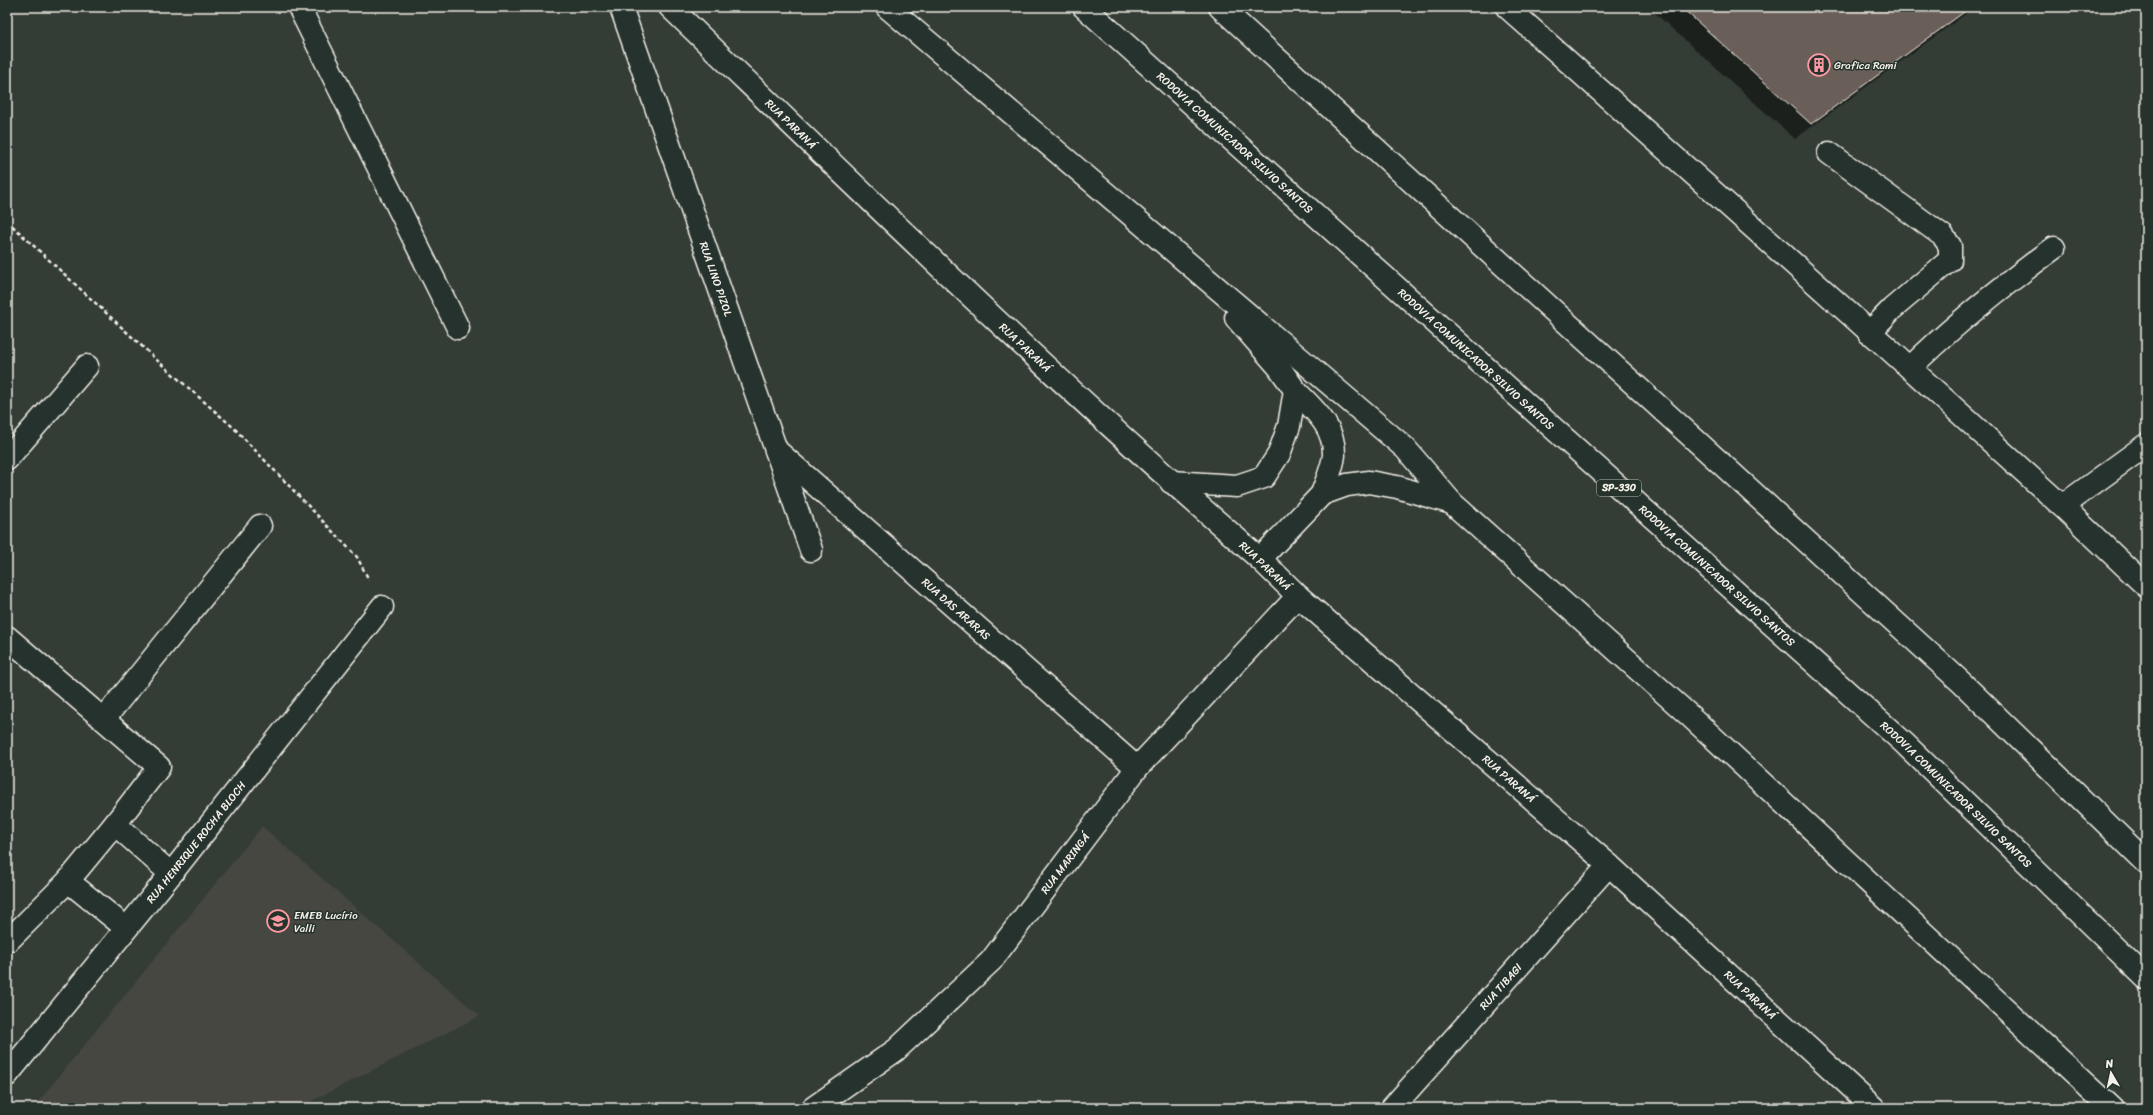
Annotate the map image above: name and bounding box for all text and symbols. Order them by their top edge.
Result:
building icon: Grafica Rami [1806,52,1832,78]
place label: Grafica Rami [1834,56,1898,75]
street label: RODOVIA COMUNICADOR SILVIO SANTOS [1152,67,1318,218]
street label: RUA PARANÁ [761,94,822,155]
street label: RUA LINO PIZOL [694,239,738,320]
street label: RODOVIA COMUNICADOR SILVIO SANTOS [1394,283,1559,435]
street label: RUA PARANÁ [995,318,1057,378]
road number: SP-330 [1597,480,1641,496]
street label: RODOVIA COMUNICADOR SILVIO SANTOS [1635,500,1800,651]
street label: RUA PARANÁ [1235,537,1297,597]
street label: RUA DAS ARARAS [917,573,995,645]
street label: RODOVIA COMUNICADOR SILVIO SANTOS [1876,716,2037,872]
street label: RUA PARANÁ [1478,750,1541,808]
street label: RUA HENRIQUE ROCHA BLOCH [141,777,251,907]
street label: RUA MARINGÁ [1035,827,1096,898]
place label: EMEB Lucírio Valli [294,906,358,938]
school or university icon: EMEB Lucírio Valli [265,908,291,934]
street label: RUA TIBAGI [1474,958,1527,1014]
street label: RUA PARANÁ [1720,965,1782,1025]
north arrow [2091,1053,2131,1093]
text: N [2103,1054,2115,1074]

